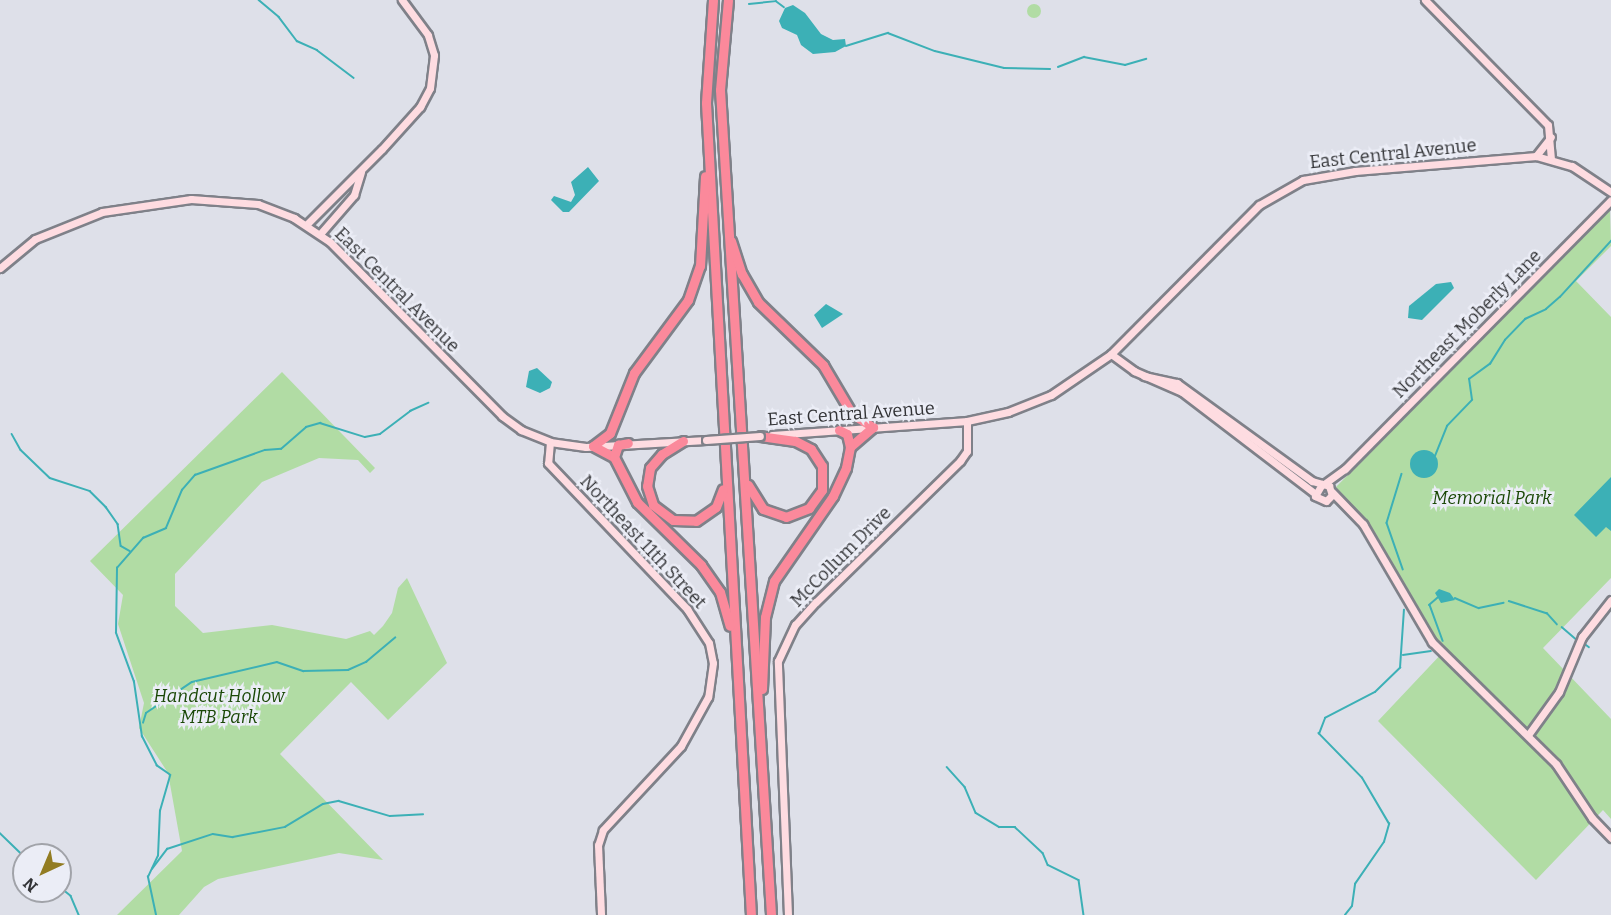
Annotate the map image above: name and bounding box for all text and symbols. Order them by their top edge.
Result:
street label: East Central Avenue [1309,135,1477,173]
street label: East Central Avenue [330,223,464,357]
street label: Northeast Moberly Lane [1388,245,1546,403]
street label: East Central Avenue [767,397,935,431]
street label: Northeast 11th Street [576,471,710,613]
park label: Memorial Park [1432,487,1552,509]
street label: McCollum Drive [786,502,896,612]
park label: Handcut Hollow MTB Park [153,686,285,728]
north arrow [12,843,72,903]
text: N [19,874,42,896]

